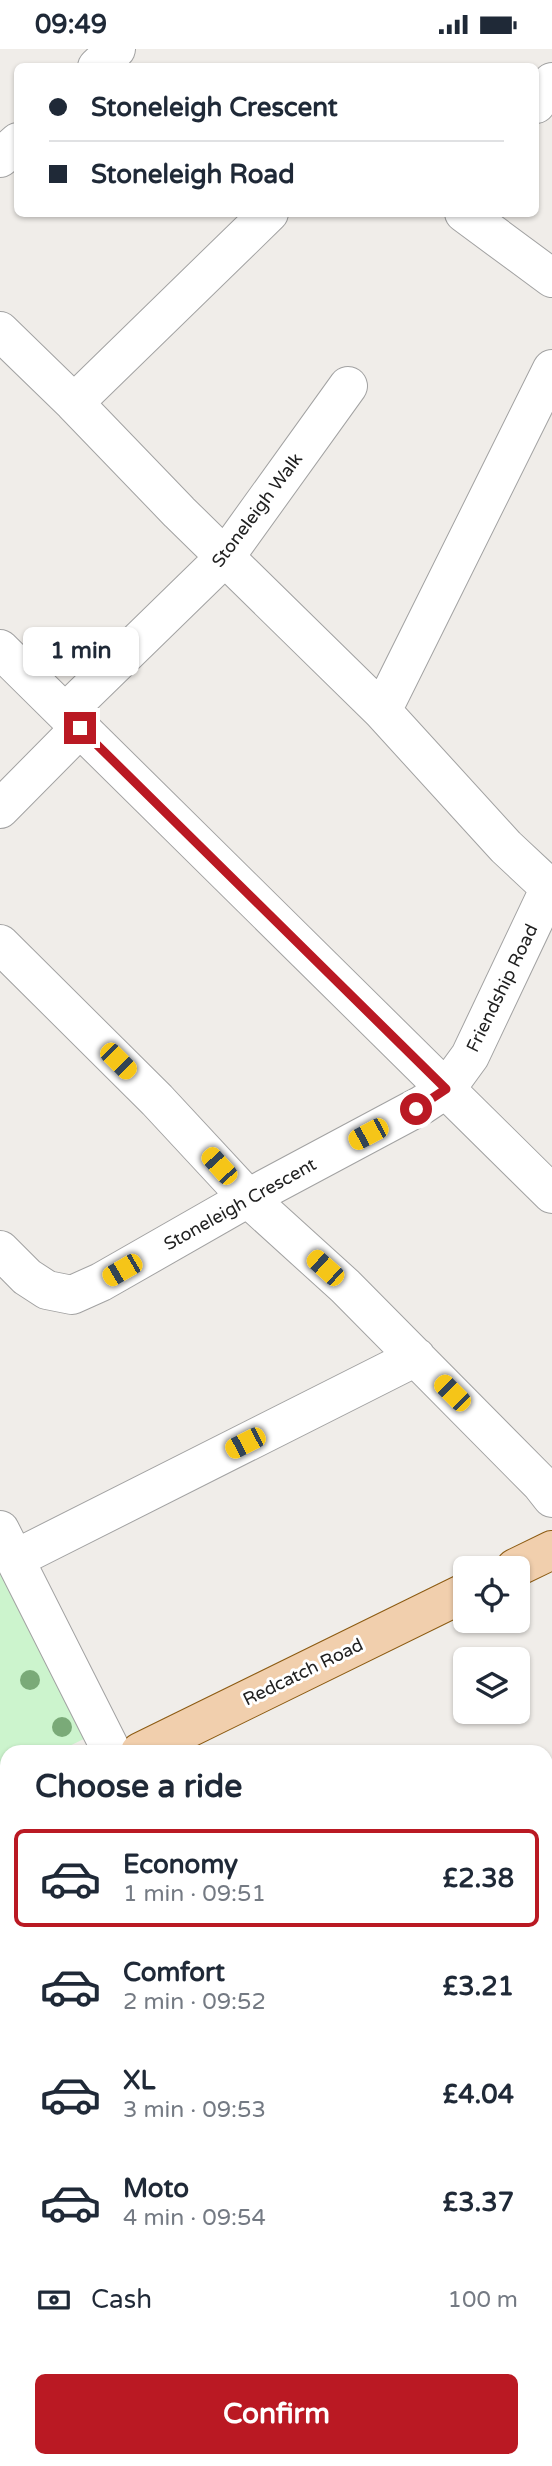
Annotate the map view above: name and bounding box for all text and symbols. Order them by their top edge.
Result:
text: 09:49 [35,9,107,40]
text: Stoneleigh Crescent [91,92,338,123]
text: Stoneleigh Road [91,159,295,190]
street label: Stoneleigh Walk [207,448,307,572]
callout: 1 min [22,627,138,675]
text: 1 min [50,637,112,665]
route end [64,712,96,744]
street label: Friendship Road [461,920,543,1056]
car [96,1039,141,1083]
route start [400,1093,432,1125]
car [345,1115,392,1153]
car [198,1143,241,1189]
street label: Stoneleigh Crescent [160,1153,320,1255]
car [303,1246,348,1290]
car [99,1250,146,1290]
car [430,1371,475,1415]
car [222,1424,269,1462]
map controls [453,1556,530,1724]
button: locate [453,1556,530,1633]
street label: Redcatch Road [239,1633,367,1711]
button: layers [453,1647,530,1724]
text: Choose a ride [35,1768,242,1806]
icon: car [39,1847,102,1910]
text: Economy [123,1849,238,1880]
text: £2.38 [443,1863,514,1894]
text: 1 min · 09:51 [123,1880,266,1908]
icon: car [39,1955,102,2018]
text: Comfort [123,1957,225,1988]
text: £3.21 [443,1971,514,2002]
text: 2 min · 09:52 [123,1988,266,2016]
icon: car [39,2063,102,2126]
text: XL [123,2065,155,2096]
text: £4.04 [443,2079,514,2110]
text: 3 min · 09:53 [123,2096,266,2124]
icon: car [39,2171,102,2234]
text: Moto [123,2173,189,2204]
text: £3.37 [443,2187,514,2218]
text: 4 min · 09:54 [123,2204,266,2232]
icon: cash [35,2281,73,2319]
text: Cash [91,2284,152,2315]
text: 100 m [448,2286,518,2314]
button: Confirm [35,2374,518,2454]

